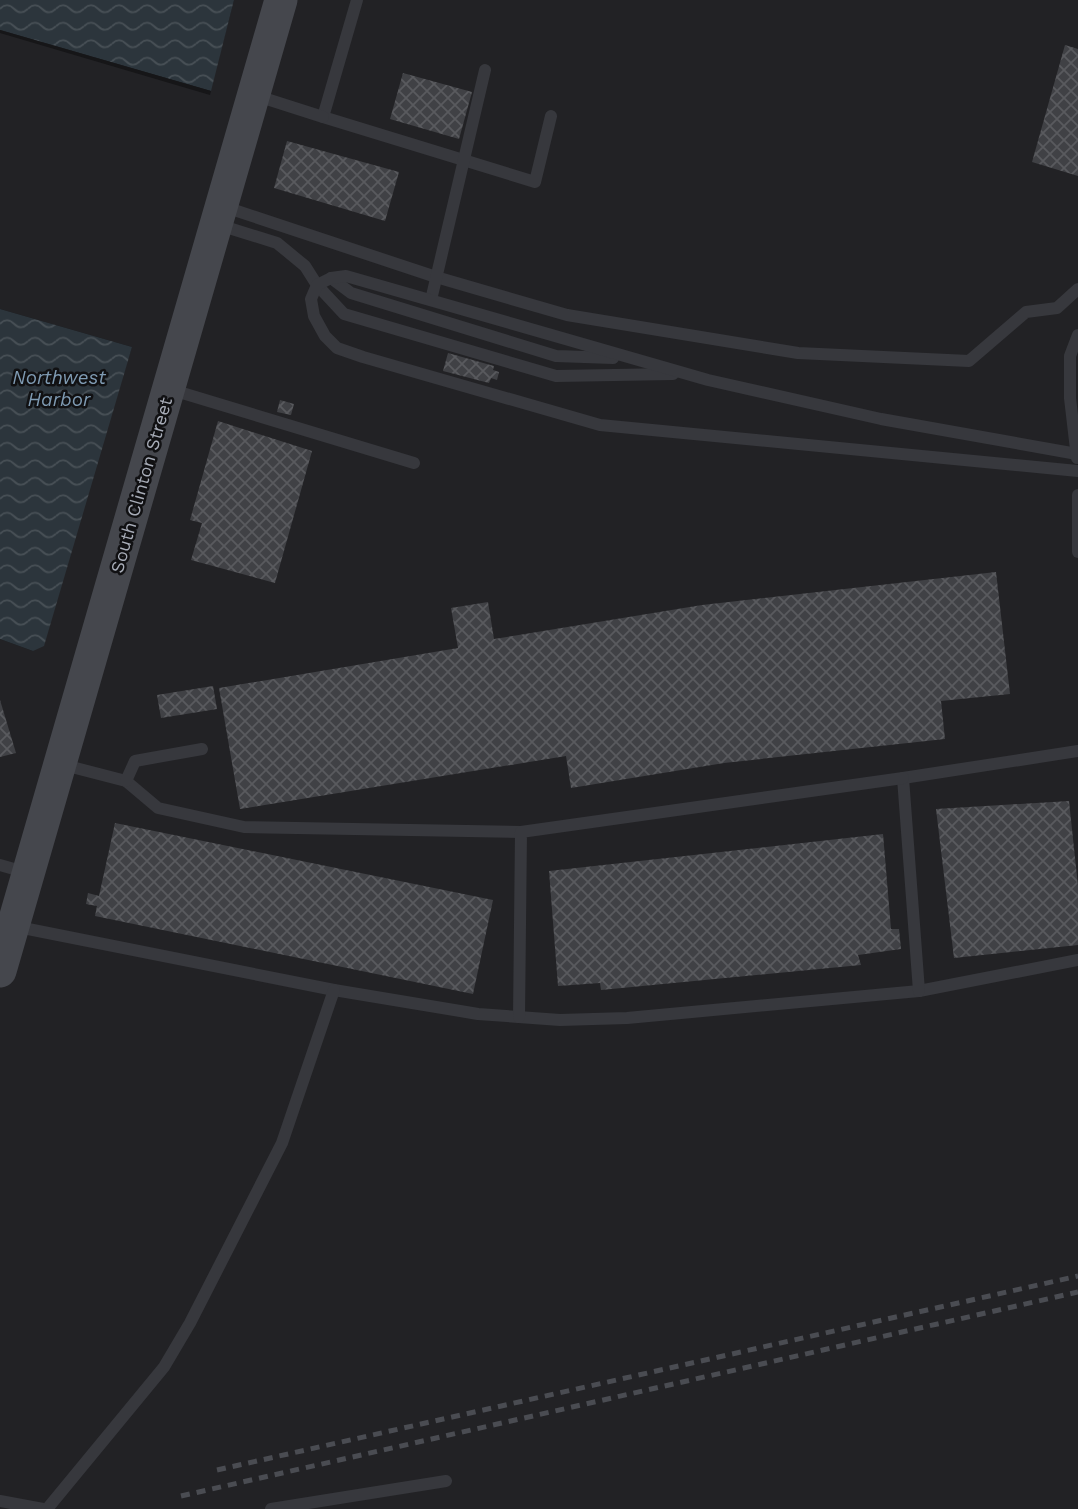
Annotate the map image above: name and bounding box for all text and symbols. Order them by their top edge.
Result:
water label: Northwest Harbor [12,366,106,411]
street label: South Clinton Street [106,394,176,575]

